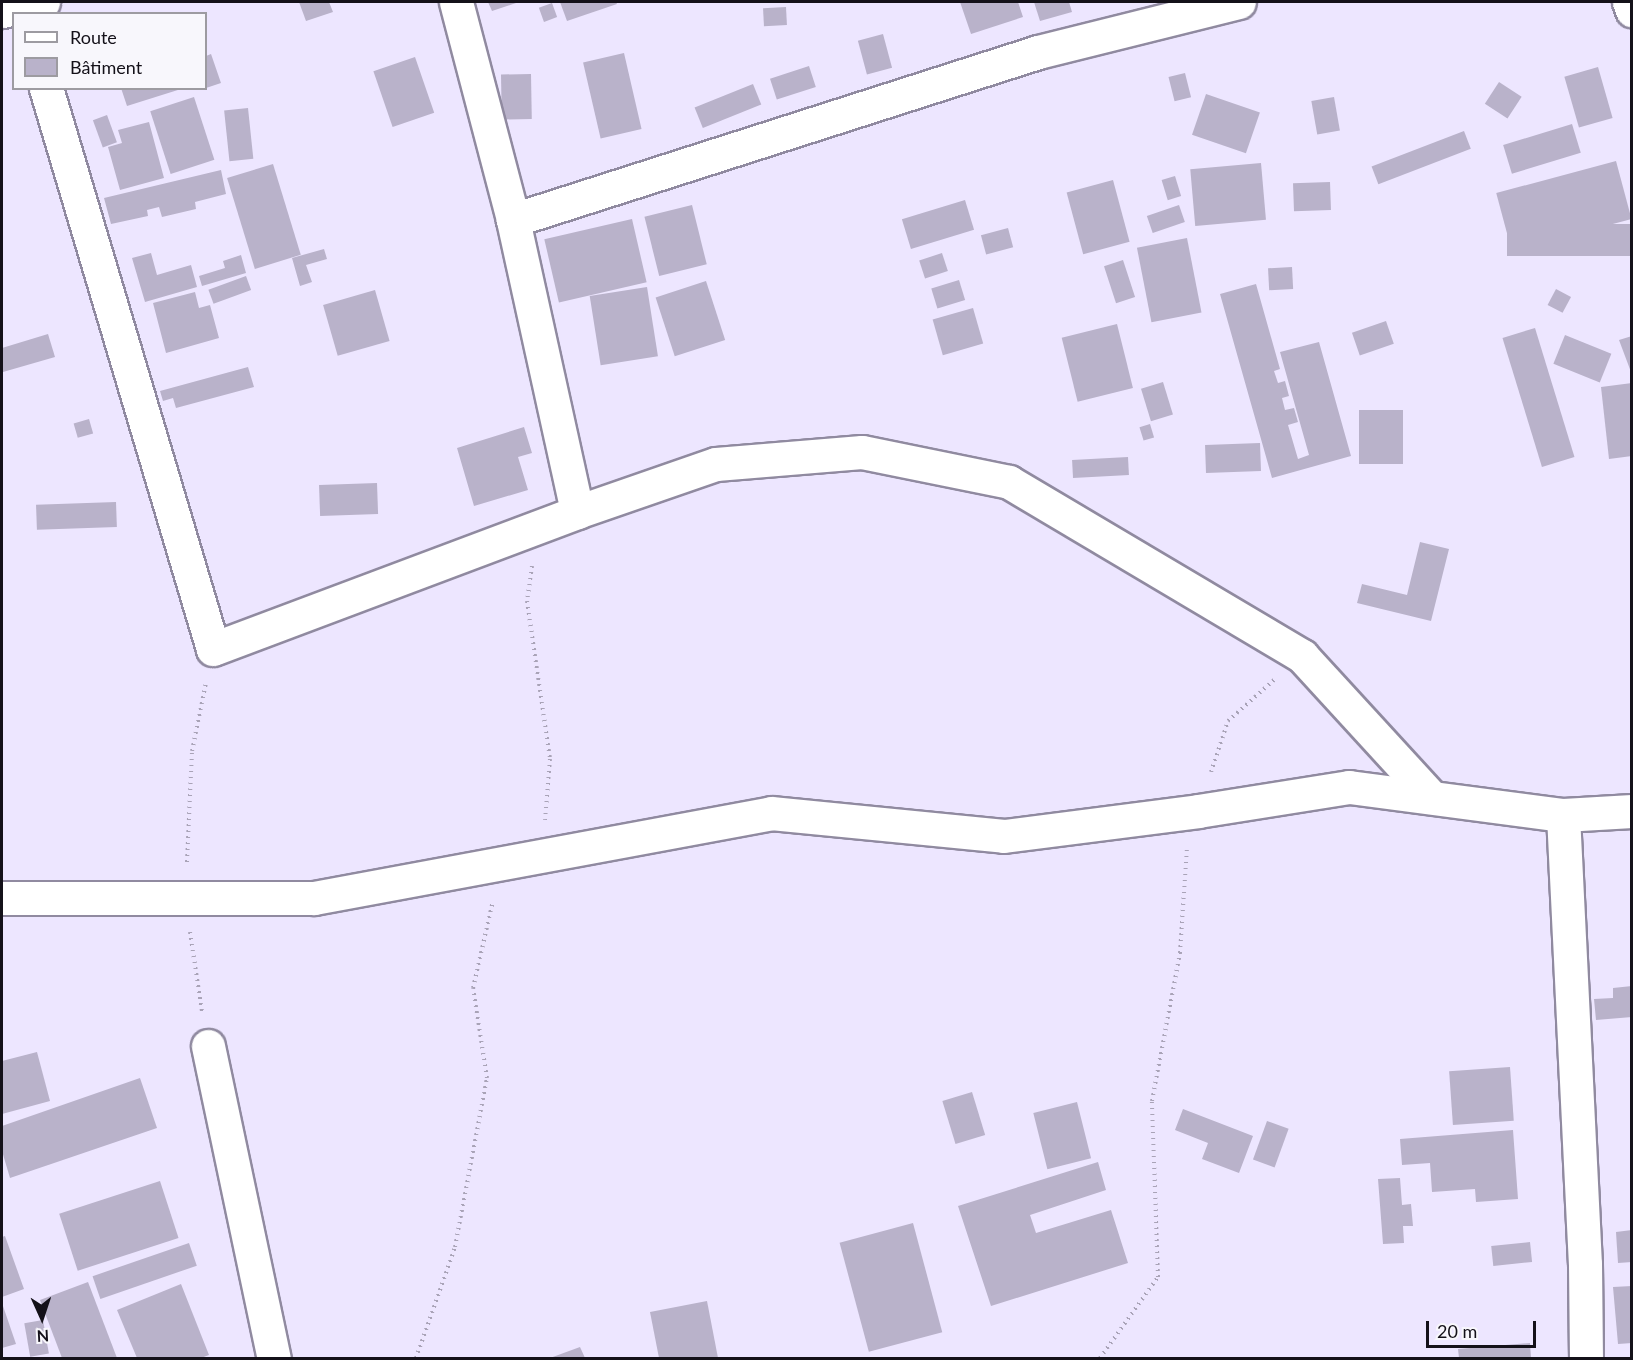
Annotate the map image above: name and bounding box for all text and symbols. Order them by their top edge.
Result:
legend [12,12,207,90]
text: Route [70,26,117,48]
text: Bâtiment [70,56,142,78]
north arrow [12,1288,72,1348]
scale bar [1429,1309,1538,1347]
text: 20 m [1437,1320,1477,1342]
text: N [36,1327,50,1346]

